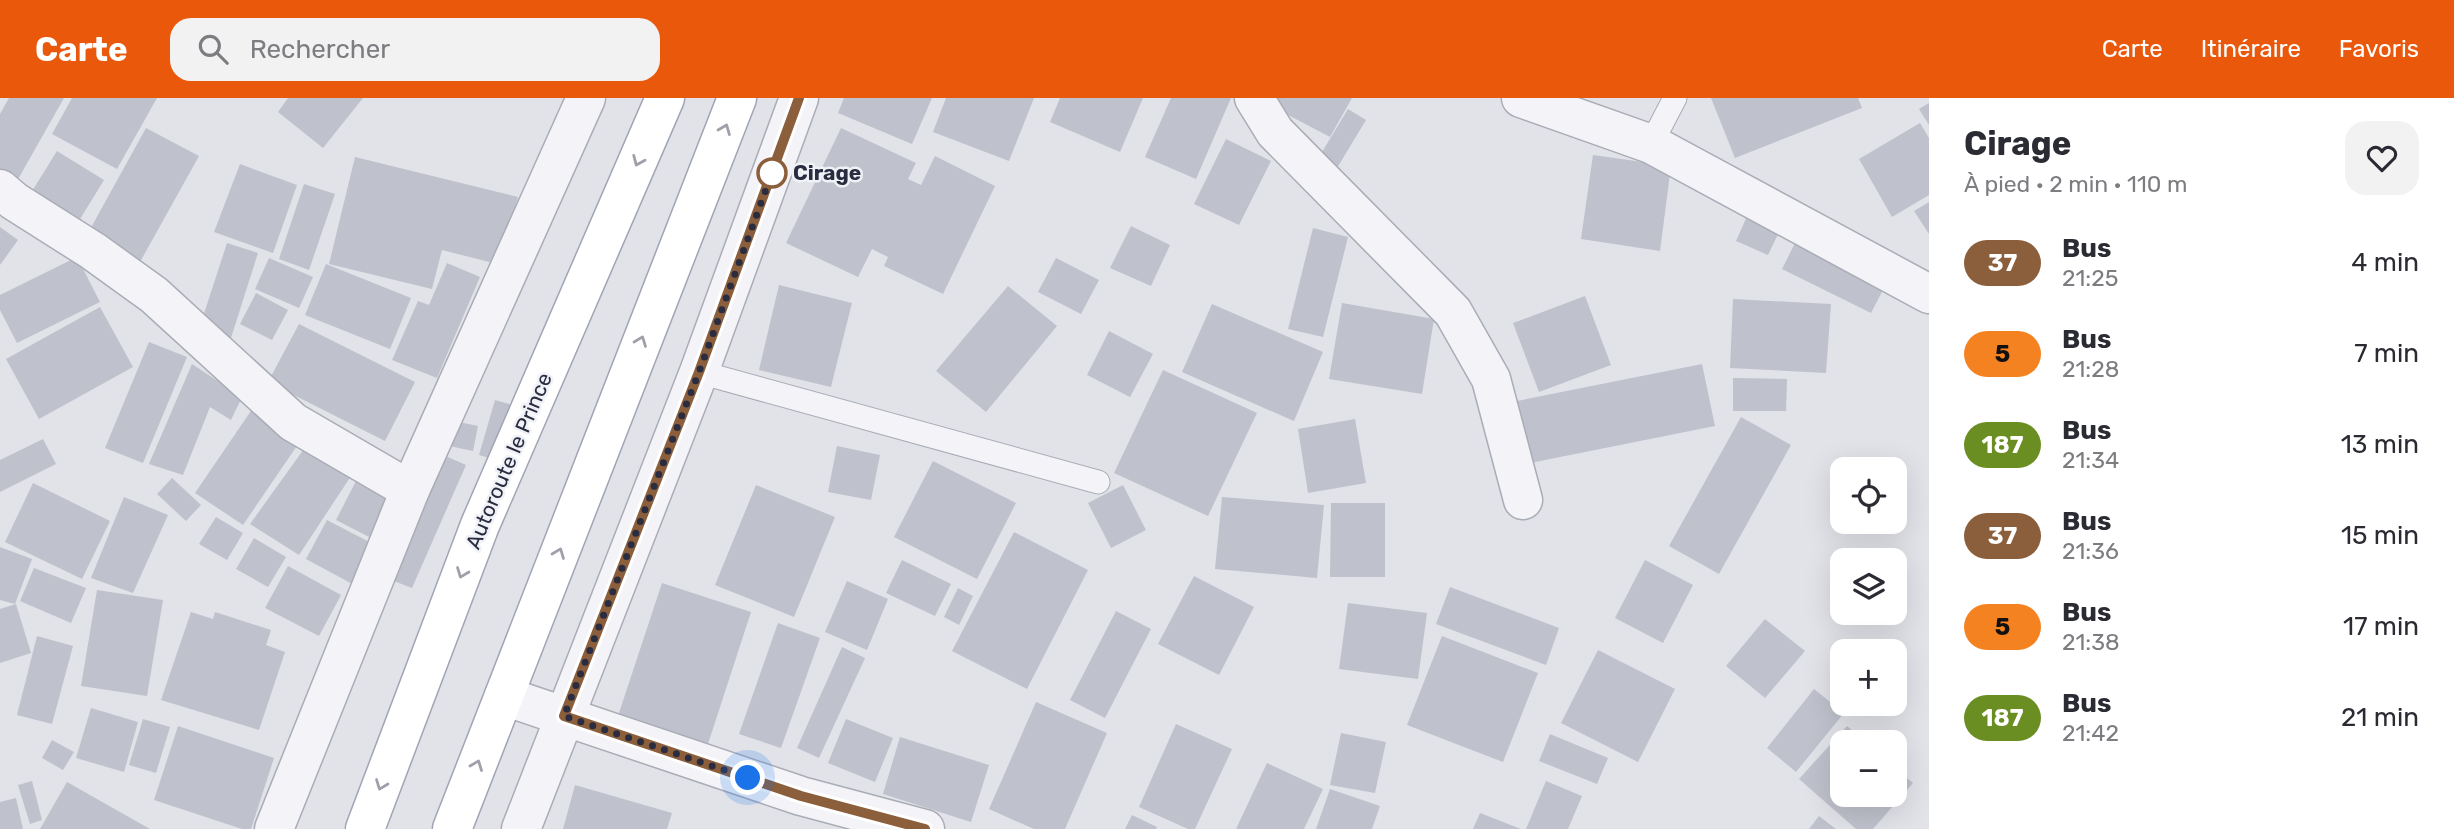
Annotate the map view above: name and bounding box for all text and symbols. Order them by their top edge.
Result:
search box [170,18,660,81]
text: Carte [35,30,128,69]
icon: search [194,30,232,68]
text: Rechercher [250,34,390,65]
text: Carte [2102,35,2163,63]
text: Itinéraire [2201,35,2301,63]
text: Favoris [2339,35,2419,63]
button: heart [2345,121,2419,195]
one-way arrow [716,124,730,136]
text: Cirage [1964,124,2071,163]
one-way arrow [632,154,646,166]
marker: Cirage [757,158,787,188]
place label: Cirage [793,160,861,185]
text: À pied · 2 min · 110 m [1964,170,2187,198]
text: Bus [2062,233,2111,264]
text: 4 min [2351,247,2419,278]
text: 37 [1988,249,2017,277]
text: 21:25 [2062,264,2118,292]
text: Bus [2062,324,2111,355]
one-way arrow [632,335,646,347]
text: 7 min [2354,338,2419,369]
text: 5 [1995,340,2010,368]
text: 21:28 [2062,355,2119,383]
street label: Autoroute le Prince [460,369,557,553]
text: Bus [2062,415,2111,446]
text: 13 min [2341,429,2419,460]
text: 187 [1982,431,2023,459]
text: 21:34 [2062,446,2119,474]
map controls [1830,457,1907,807]
button: locate [1830,457,1907,534]
text: Bus [2062,506,2111,537]
text: 15 min [2341,520,2419,551]
text: 37 [1988,522,2017,550]
text: 21:36 [2062,537,2119,565]
one-way arrow [551,548,565,560]
button: layers [1830,548,1907,625]
one-way arrow [456,566,470,578]
text: Bus [2062,597,2111,628]
text: 17 min [2343,611,2419,642]
text: 5 [1995,613,2010,641]
text: 21:38 [2062,628,2120,656]
button: + [1830,639,1907,716]
text: Bus [2062,688,2111,719]
text: 21 min [2341,702,2419,733]
text: 187 [1982,704,2023,732]
text: 21:42 [2062,719,2119,747]
button: − [1830,730,1907,807]
one-way arrow [469,760,483,772]
your location [730,760,765,795]
one-way arrow [376,779,390,791]

